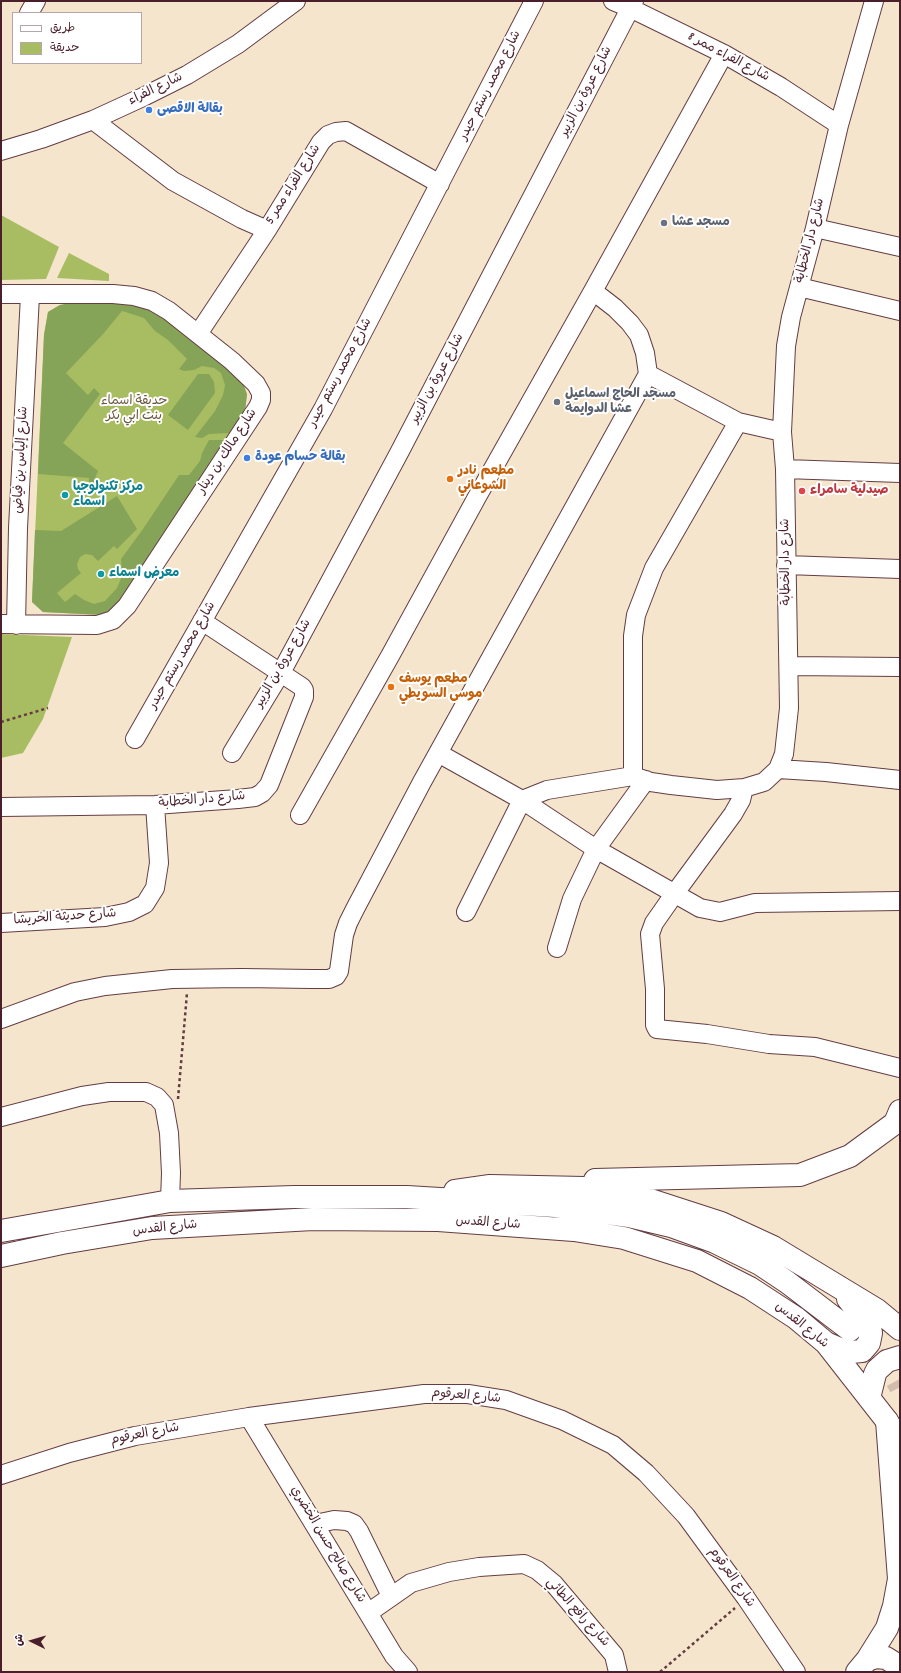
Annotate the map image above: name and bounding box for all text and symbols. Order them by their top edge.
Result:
legend [12,12,142,64]
text: طريق [50,20,75,37]
street label: شارع محمد رستم حيدر [457,28,525,144]
street label: شارع الفراء ممر 8 [684,30,772,86]
text: حديقة [50,40,79,57]
street label: شارع عروة بن الزبير [557,44,617,140]
street label: شارع الفراء [126,70,186,110]
place label: بقالة الاقصى [157,102,223,118]
marker: بقالة الاقصى [144,105,154,115]
street label: شارع الفراء ممر 5 [263,142,325,228]
street label: شارع دار الخطابة [793,197,829,285]
place label: مسجد عشا [672,215,730,231]
marker: مسجد عشا [659,218,669,228]
street label: شارع محمد رستم حيدر [306,316,376,430]
street label: شارع عروة بن الزبير [408,331,468,427]
place label: مسجد الحاج اسماعيل عشا الدوايمة [565,387,676,418]
park label: حديقة اسماء بنت ابي بكر [101,394,167,425]
marker: مسجد الحاج اسماعيل عشا الدوايمة [552,397,562,407]
street label: شارع إلياس بن فياض [11,406,33,514]
street label: شارع مالك بن دينار [195,406,261,498]
place label: بقالة حسام عودة [255,450,345,466]
marker: بقالة حسام عودة [242,453,252,463]
place label: مطعم نادر الشوعاني [458,464,514,495]
marker: مطعم نادر الشوعاني [445,474,455,484]
place label: مركز تكنولوجيا اسماء [73,480,143,511]
place label: صيدلية سامراء [810,483,888,499]
marker: صيدلية سامراء [797,486,807,496]
marker: مركز تكنولوجيا اسماء [60,490,70,500]
street label: شارع دار الخطابة [778,518,796,606]
place label: معرض اسماء [109,566,179,582]
marker: معرض اسماء [96,569,106,579]
street label: شارع محمد رستم حيدر [146,600,220,712]
street label: شارع عروة بن الزبير [252,617,316,711]
place label: مطعم يوسف موسى السويطي [399,672,482,703]
marker: مطعم يوسف موسى السويطي [386,682,396,692]
street label: شارع دار الخطابة [158,789,246,813]
street label: شارع حديثة الخريشا [13,907,117,929]
street label: شارع القدس [455,1214,521,1234]
street label: شارع القدس [132,1218,198,1240]
street label: شارع القدس [771,1299,831,1353]
street label: شارع العرقوم [431,1386,501,1408]
street label: شارع العرقوم [109,1421,181,1449]
street label: شارع صالح حسن الخضري [286,1484,368,1606]
street label: شارع العرقوم [705,1545,757,1611]
street label: شارع رافع الطائي [542,1575,612,1651]
north arrow [12,1621,52,1661]
text: ش [12,1633,29,1647]

